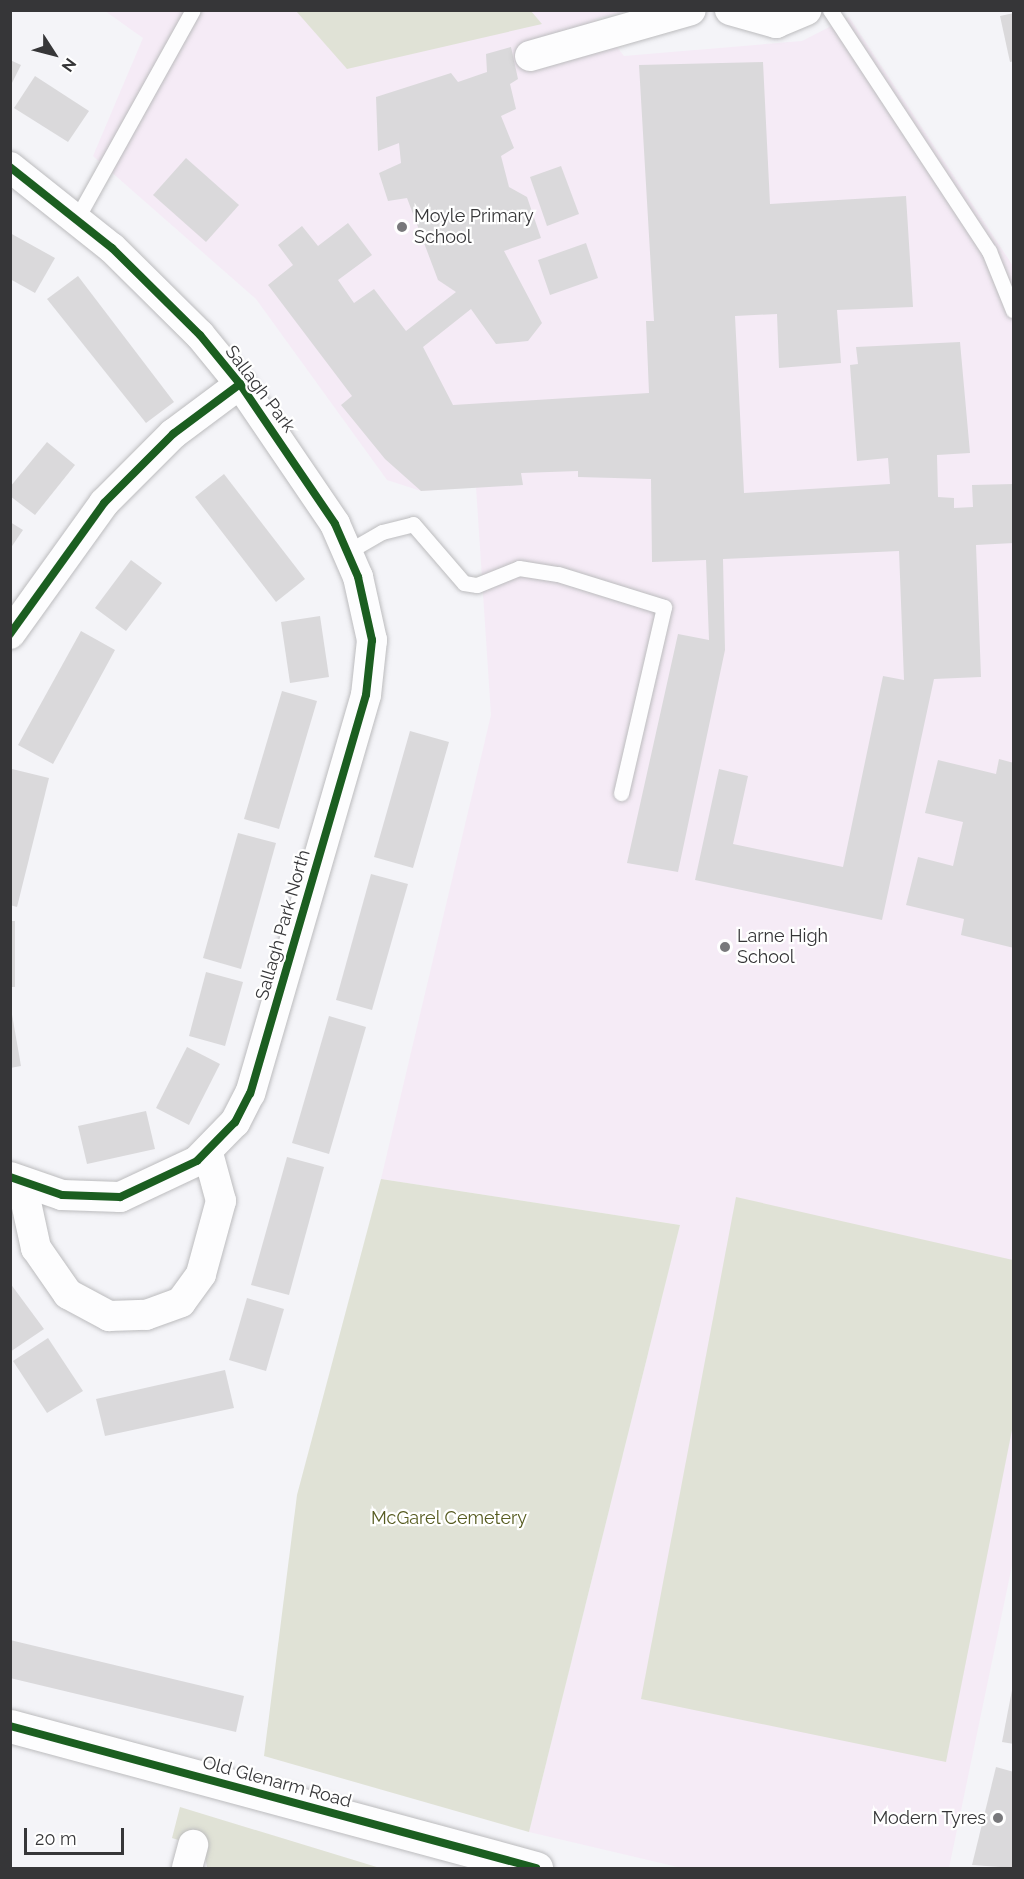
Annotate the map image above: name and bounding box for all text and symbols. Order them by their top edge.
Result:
north arrow [24,24,84,84]
text: N [58,54,80,75]
place label: Moyle Primary School [414,206,534,248]
marker: Moyle Primary School [395,220,409,234]
street label: Sallagh Park [220,341,300,437]
street label: Sallagh Park North [251,847,315,1003]
place label: Larne High School [737,926,828,968]
marker: Larne High School [718,940,732,954]
park label: McGarel Cemetery [371,1507,527,1529]
street label: Old Glenarm Road [200,1752,354,1812]
place label: Modern Tyres [872,1807,986,1829]
marker: Modern Tyres [991,1811,1005,1825]
scale bar [27,1816,128,1854]
text: 20 m [35,1828,77,1849]

